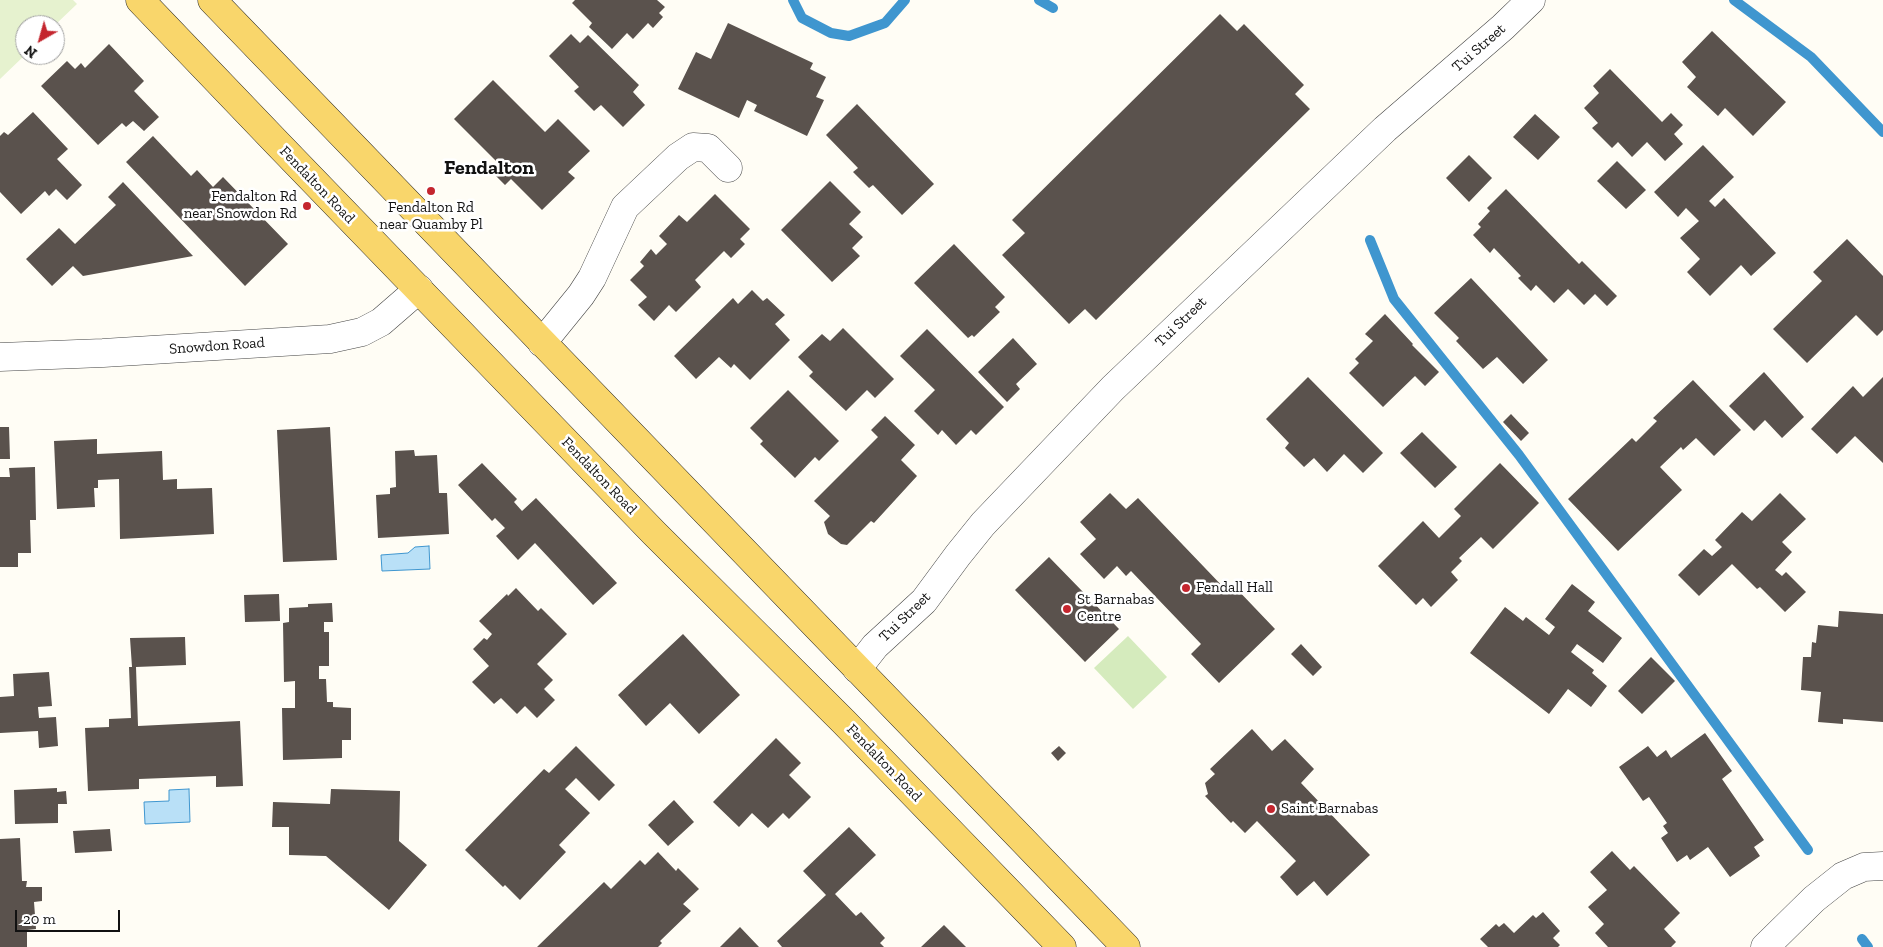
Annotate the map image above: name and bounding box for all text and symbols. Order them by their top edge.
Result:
north arrow [15,15,65,65]
street label: Tui Street [1449,20,1509,76]
text: N [22,41,41,61]
street label: Fendalton Road [276,143,358,227]
district label: Fendalton [444,156,534,180]
marker: Fendalton Rd near Quamby Pl [425,185,437,197]
place label: Fendalton Rd near Snowdon Rd [184,188,297,223]
place label: Fendalton Rd near Quamby Pl [379,199,483,234]
marker: Fendalton Rd near Snowdon Rd [301,200,313,212]
street label: Tui Street [1151,293,1211,351]
street label: Snowdon Road [169,334,265,358]
street label: Fendalton Road [558,434,640,518]
place label: Fendall Hall [1196,579,1273,597]
marker: Fendall Hall [1180,582,1192,594]
street label: Tui Street [875,588,935,646]
place label: St Barnabas Centre [1077,591,1154,626]
marker: St Barnabas Centre [1061,603,1073,615]
street label: Fendalton Road [843,721,925,805]
place label: Saint Barnabas [1281,800,1378,818]
marker: Saint Barnabas [1265,803,1277,815]
scale bar [18,900,122,932]
text: 20 m [23,910,56,928]

